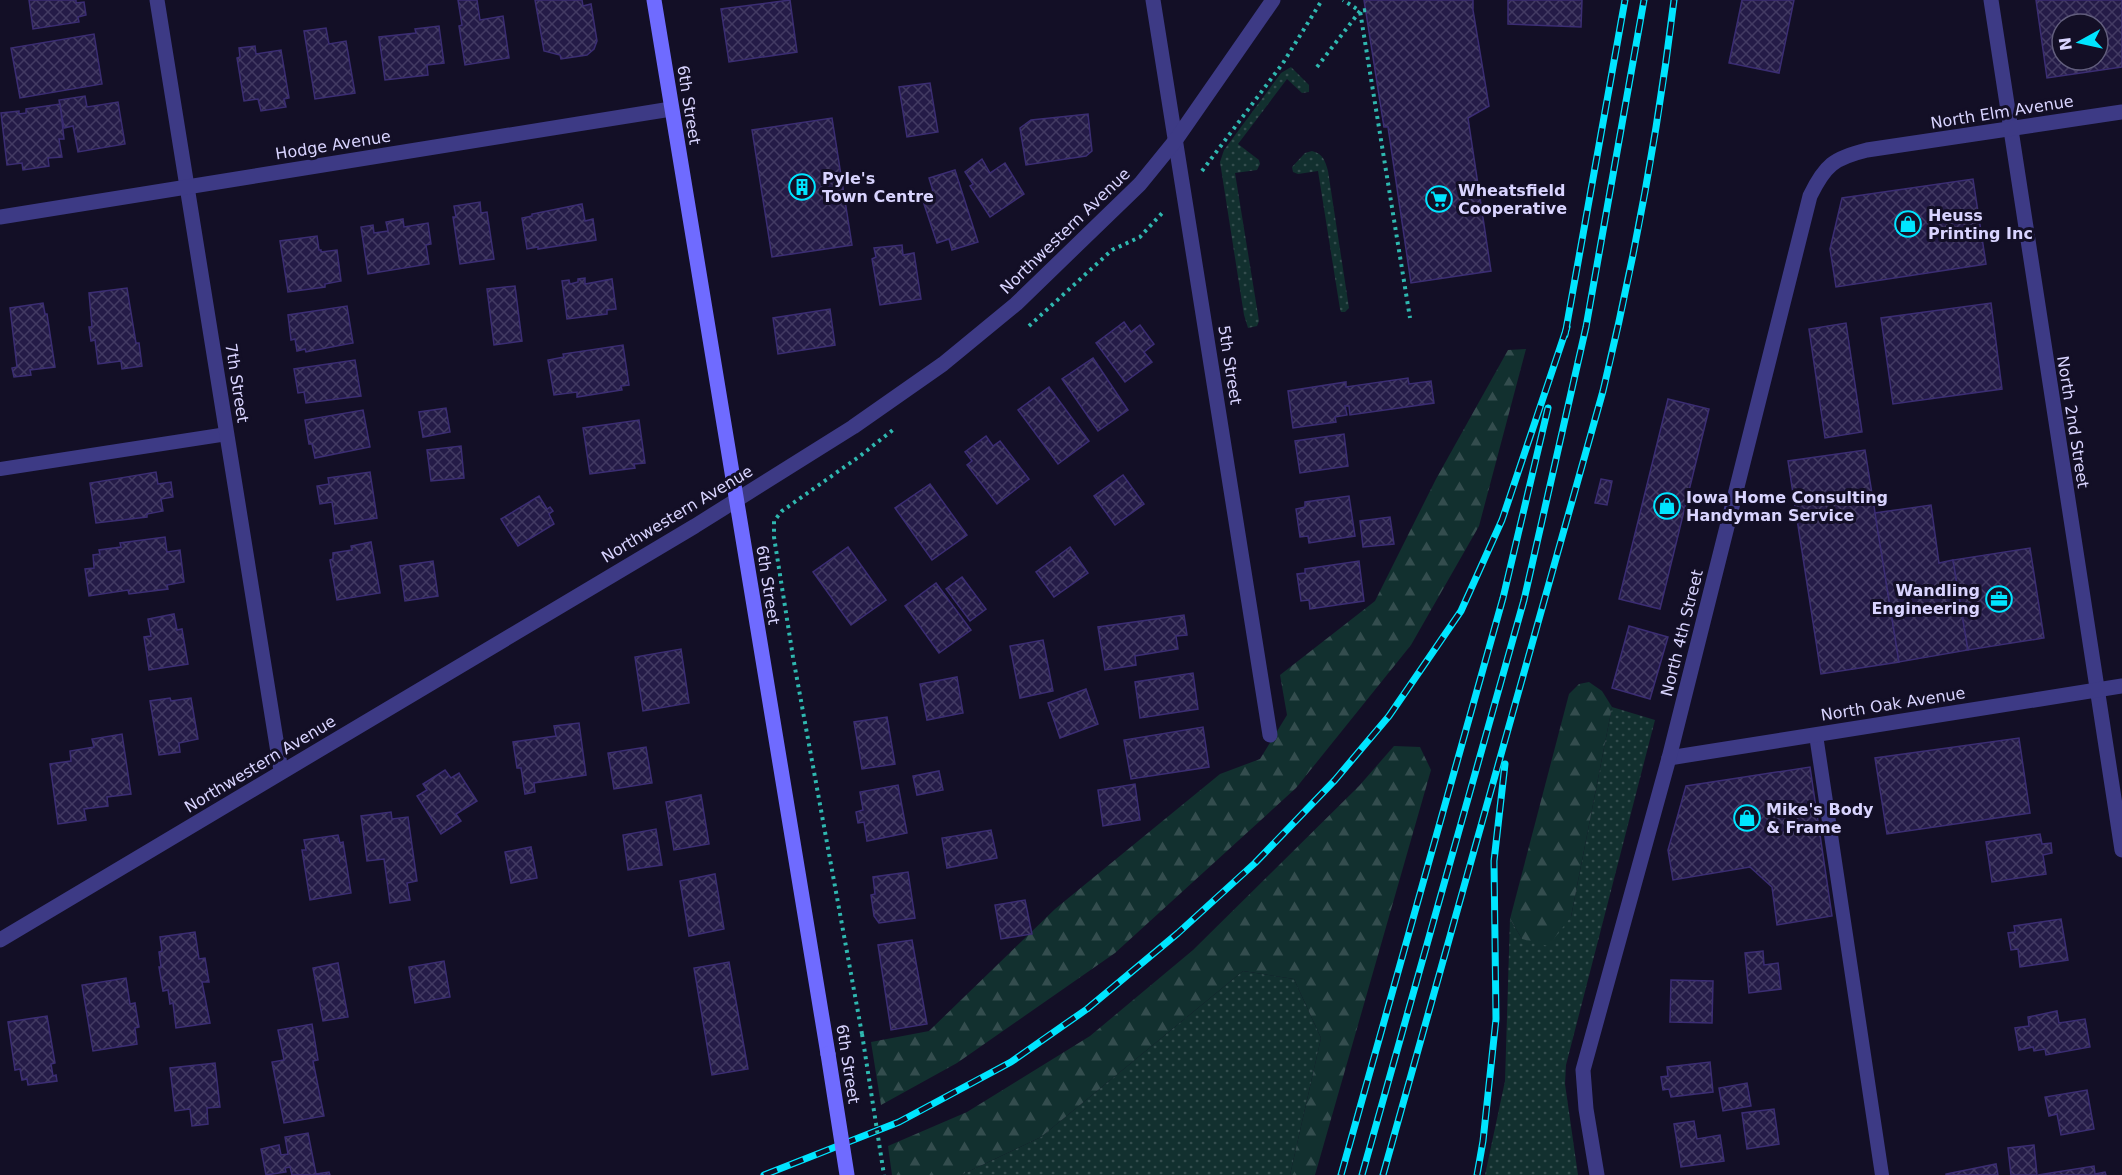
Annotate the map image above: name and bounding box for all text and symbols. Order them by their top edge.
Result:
north arrow [2050,12,2110,72]
text: N [2055,36,2076,52]
street label: 6th Street [673,64,705,146]
street label: North Elm Avenue [1929,91,2075,133]
street label: Hodge Avenue [274,127,392,163]
street label: Northwestern Avenue [996,164,1134,298]
place label: Pyle's Town Centre [822,169,934,206]
building icon: Pyle's Town Centre [787,172,817,202]
place label: Wheatsfield Cooperative [1458,181,1567,218]
supermarket icon: Wheatsfield Cooperative [1424,184,1454,214]
place label: Heuss Printing Inc [1928,206,2033,243]
shop icon: Heuss Printing Inc [1893,209,1923,239]
street label: 5th Street [1214,324,1246,406]
street label: 7th Street [221,342,253,424]
street label: North 2nd Street [2053,354,2093,490]
street label: Northwestern Avenue [598,461,756,567]
place label: Iowa Home Consulting Handyman Service [1686,488,1888,525]
shop icon: Iowa Home Consulting Handyman Service [1652,491,1682,521]
street label: 6th Street [752,544,784,626]
street label: North 4th Street [1657,568,1707,698]
place label: Wandling Engineering [1871,581,1980,618]
office icon: Wandling Engineering [1984,584,2014,614]
street label: North Oak Avenue [1819,683,1967,725]
street label: Northwestern Avenue [181,711,339,817]
place label: Mike's Body & Frame [1766,800,1874,837]
shop icon: Mike's Body & Frame [1732,803,1762,833]
street label: 6th Street [832,1023,864,1105]

